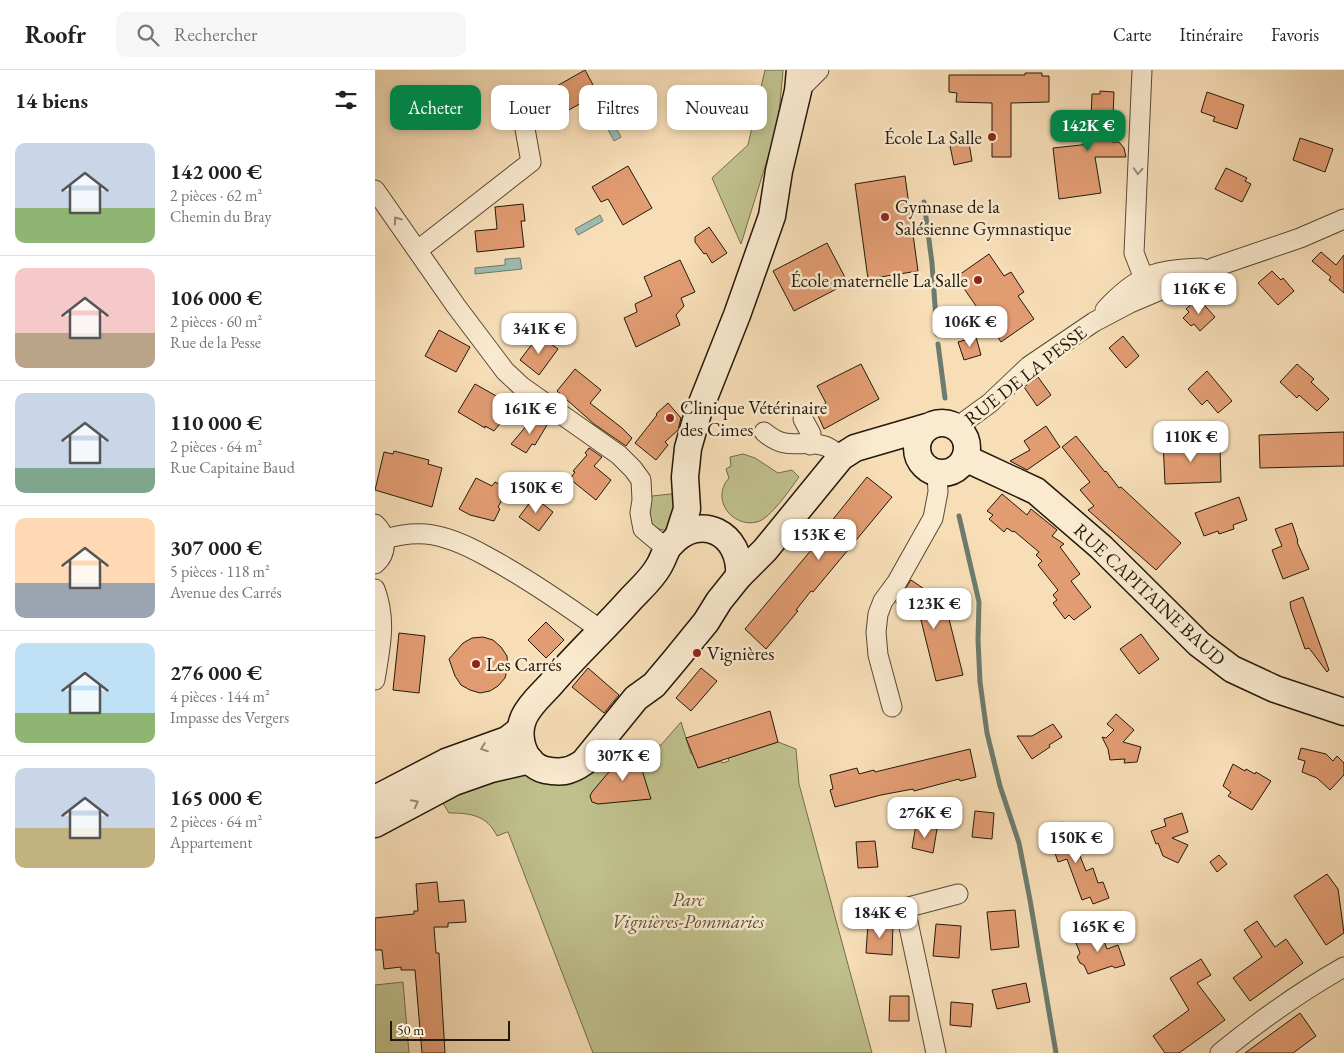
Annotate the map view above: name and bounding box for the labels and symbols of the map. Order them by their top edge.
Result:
pin: 142K € [1047,109,1129,152]
place label: École La Salle [884,125,982,150]
marker: École La Salle [986,131,998,143]
one-way arrow [1133,168,1143,175]
place label: Gymnase de la Salésienne Gymnastique [895,194,1072,241]
marker: Gymnase de la Salésienne Gymnastique [879,211,891,223]
one-way arrow [394,216,403,226]
place label: École maternelle La Salle [790,268,968,293]
pin: 116K € [1158,272,1240,315]
marker: École maternelle La Salle [972,274,984,286]
pin: 106K € [929,306,1011,348]
pin: 341K € [498,312,580,355]
street label: RUE DE LA PESSE [959,320,1092,431]
pin: 161K € [489,392,571,435]
place label: Clinique Vétérinaire des Cimes [680,395,827,442]
marker: Clinique Vétérinaire des Cimes [664,412,676,424]
pin: 110K € [1150,420,1232,463]
pin: 150K € [495,472,577,514]
street label: RUE CAPITAINE BAUD [1069,517,1231,671]
pin: 153K € [778,518,860,561]
pin: 123K € [893,588,975,630]
place label: Vignières [707,641,774,666]
marker: Vignières [691,647,703,659]
place label: Les Carrés [486,652,562,677]
marker: Les Carrés [470,658,482,670]
pin: 307K € [582,740,664,782]
one-way arrow [480,742,489,752]
pin: 276K € [884,796,966,839]
one-way arrow [409,799,418,809]
pin: 150K € [1035,822,1117,864]
park label: Parc Vignières-Pommaries [612,887,765,934]
pin: 184K € [839,896,921,939]
pin: 165K € [1057,910,1139,953]
scale bar [390,1018,510,1041]

